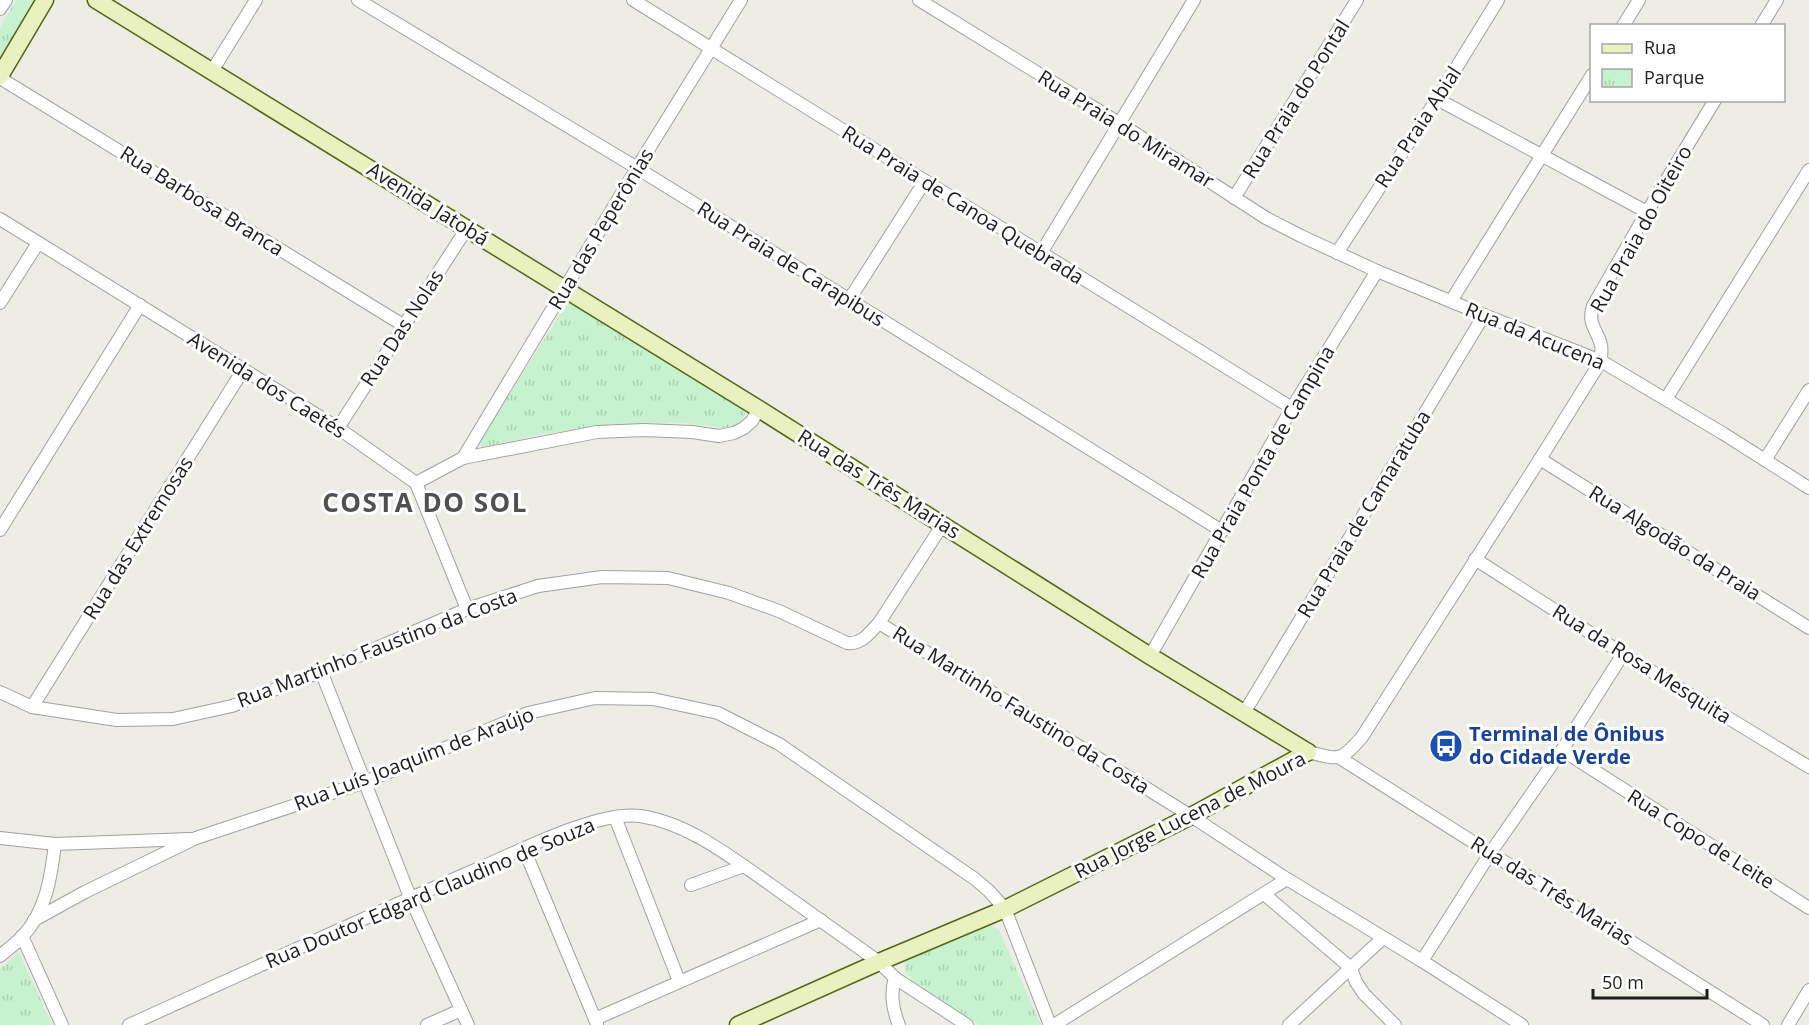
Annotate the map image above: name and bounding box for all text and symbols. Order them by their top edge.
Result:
street label: Rua Praia do Pontal [1236,14,1355,183]
legend [1590,24,1785,102]
text: Rua [1644,35,1676,59]
street label: Rua Praia Abial [1368,61,1467,193]
street label: Rua Praia do Miramar [1033,63,1220,194]
text: Parque [1644,65,1704,89]
street label: Rua Praia de Canoa Quebrada [837,119,1089,290]
street label: Rua Barbosa Branca [115,139,289,262]
street label: Rua Praia do Oiteiro [1583,140,1698,317]
street label: Rua das Peperônias [542,143,659,315]
street label: Avenida Jatobá [362,155,494,252]
street label: Rua Praia de Carapibus [692,195,890,332]
street label: Rua Das Nolas [354,264,449,391]
street label: Rua da Acucena [1461,295,1609,376]
street label: Avenida dos Caetés [183,325,351,444]
street label: Rua Praia Ponta de Campina [1185,340,1340,583]
street label: Rua Praia de Camaratuba [1291,405,1436,623]
street label: Rua das Três Marias [793,423,966,545]
street label: Rua das Extremosas [76,451,199,625]
street label: Rua Algodão da Praia [1584,479,1766,607]
district label: COSTA DO SOL [322,484,528,520]
street label: Rua Martinho Faustino da Costa [233,582,521,714]
street label: Rua da Rosa Mesquita [1548,597,1737,730]
street label: Rua Martinho Faustino da Costa [888,619,1155,800]
street label: Rua Luís Joaquim de Araújo [290,700,538,817]
place label: Terminal de Ônibus do Cidade Verde [1469,720,1664,770]
bus stop icon: Terminal de Ônibus do Cidade Verde [1428,728,1464,764]
street label: Rua Jorge Lucena de Moura [1070,744,1310,885]
street label: Rua Copo de Leite [1623,782,1780,895]
street label: Rua Doutor Edgard Claudino de Souza [261,811,599,974]
street label: Rua das Três Marias [1466,830,1639,952]
scale bar [1593,962,1707,1000]
text: 50 m [1602,970,1644,994]

